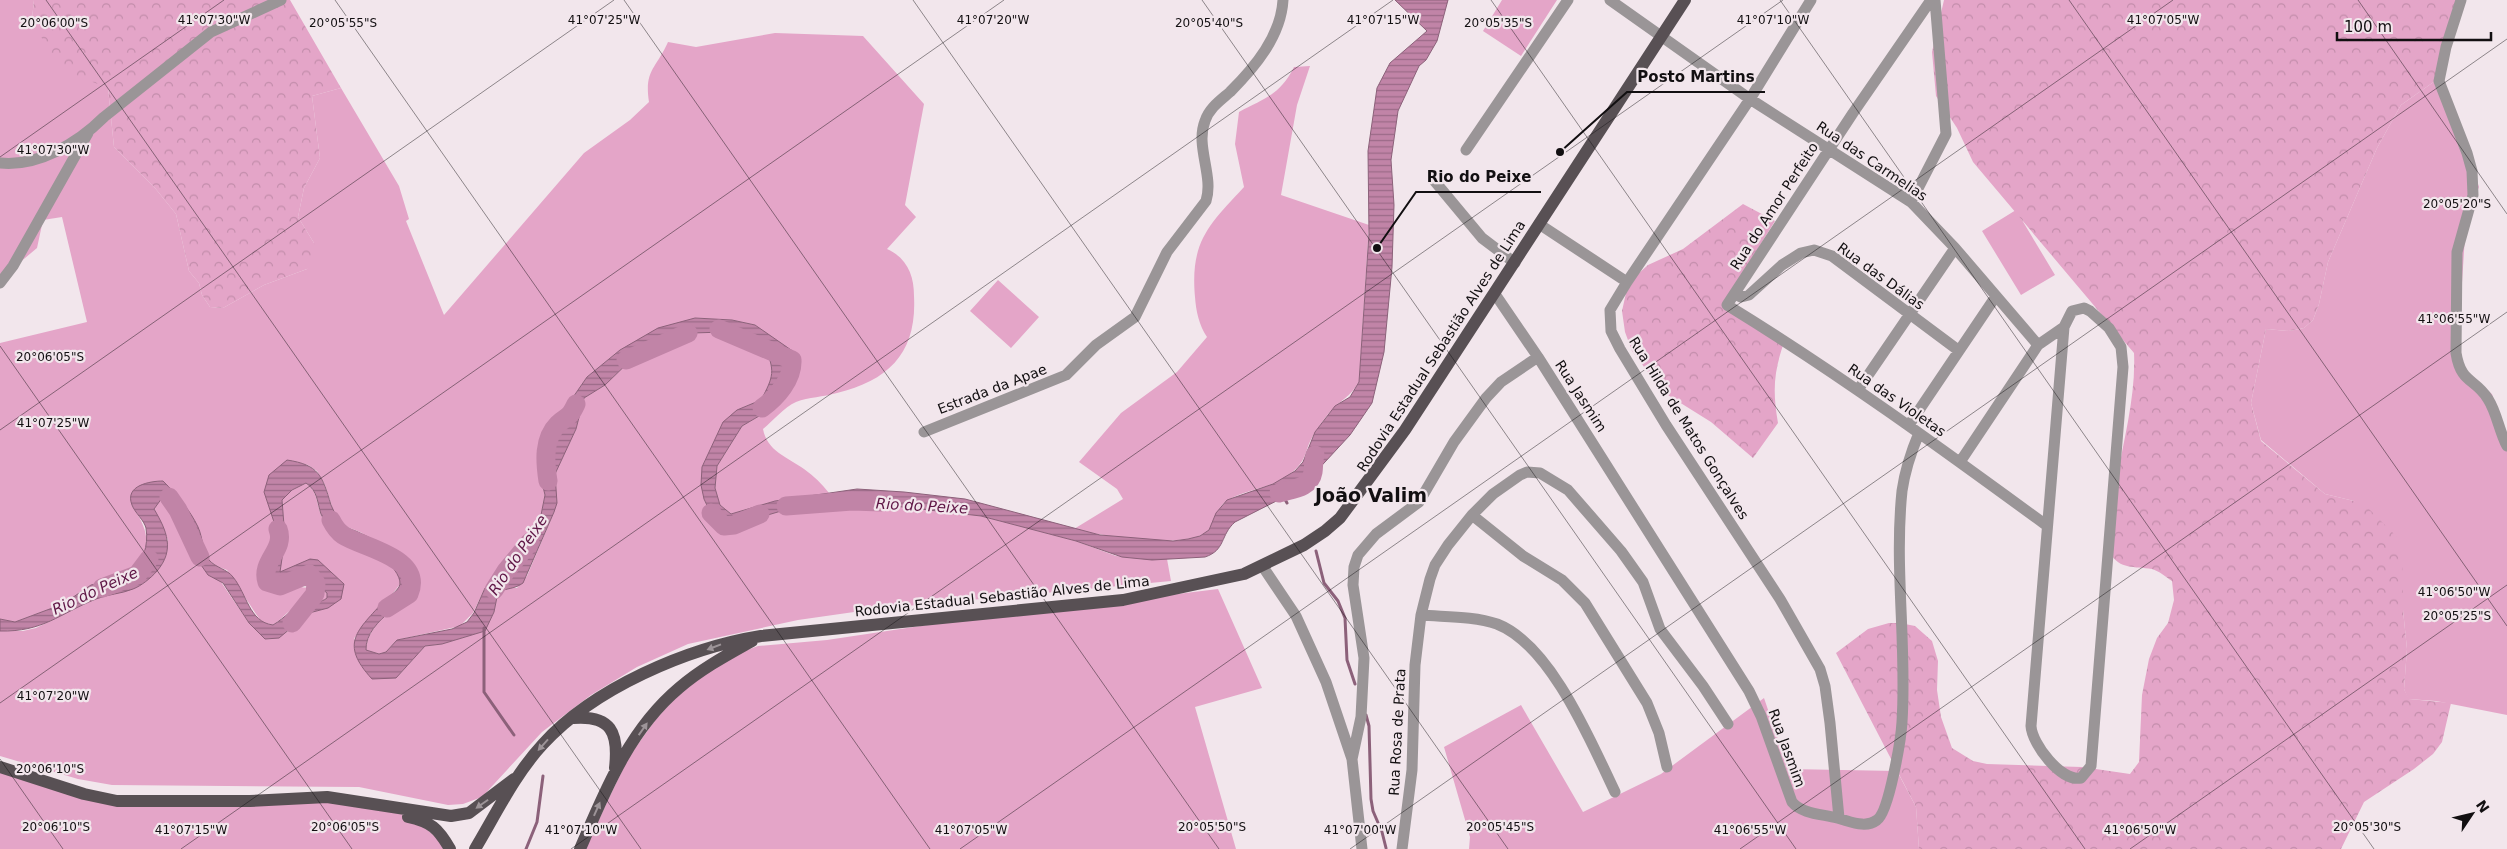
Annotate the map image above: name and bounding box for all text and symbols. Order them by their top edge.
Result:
scale bar [2337,10,2491,42]
text: 41°07'30"W [178,13,250,27]
text: 41°07'25"W [568,13,640,27]
text: 41°07'20"W [957,13,1029,27]
text: 41°07'15"W [1347,13,1419,27]
text: 41°07'10"W [1737,13,1809,27]
text: 41°07'05"W [2127,13,2199,27]
text: 20°06'00"S [20,16,88,30]
text: 20°05'55"S [309,16,377,30]
text: 20°05'40"S [1175,16,1243,30]
text: 20°05'35"S [1464,16,1532,30]
text: 100 m [2344,18,2392,36]
callout: Posto Martins [1627,62,1765,92]
text: Posto Martins [1637,68,1755,86]
street label: Rua das Carmelias [1814,118,1930,204]
street label: Rua do Amor Perfeito [1727,139,1821,273]
text: 41°07'30"W [17,143,89,157]
callout: Rio do Peixe [1416,162,1541,192]
text: Rio do Peixe [1427,168,1531,186]
text: 20°05'20"S [2423,197,2491,211]
street label: Rodovia Estadual Sebastião Alves de Lima [1354,217,1528,475]
street label: Rua das Dálias [1835,239,1927,313]
text: 41°06'55"W [2418,312,2490,326]
street label: Rua Hilda de Matos Gonçalves [1626,334,1752,522]
text: 20°06'05"S [16,350,84,364]
street label: Rua Jasmim [1552,357,1610,435]
street label: Rua das Violetas [1845,360,1949,440]
street label: Estrada da Apae [935,361,1049,417]
text: 41°07'25"W [17,416,89,430]
district label: João Valim [1313,484,1427,506]
water label: Rio do Peixe [875,495,969,517]
water label: Rio do Peixe [485,512,551,598]
water label: Rio do Peixe [49,563,141,619]
street label: Rodovia Estadual Sebastião Alves de Lima [854,573,1150,619]
text: 41°06'50"W [2418,585,2490,599]
text: 20°05'25"S [2423,609,2491,623]
one-way arrow [706,644,721,651]
street label: Rua Rosa de Prata [1386,668,1408,796]
text: 41°07'20"W [17,689,89,703]
street label: Rua Jasmim [1765,707,1809,789]
one-way arrow [638,722,648,736]
one-way arrow [537,738,549,750]
text: 20°06'10"S [16,762,84,776]
north arrow [2447,789,2497,839]
text: N [2473,797,2493,816]
one-way arrow [475,799,488,809]
one-way arrow [594,802,602,816]
text: 20°06'10"S [22,820,90,834]
text: 20°06'05"S [311,820,379,834]
text: 20°05'50"S [1178,820,1246,834]
text: 20°05'45"S [1466,820,1534,834]
text: 20°05'30"S [2333,820,2401,834]
text: 41°07'15"W [155,823,227,837]
text: 41°07'10"W [545,823,617,837]
text: 41°07'05"W [935,823,1007,837]
text: 41°07'00"W [1324,823,1396,837]
text: 41°06'55"W [1714,823,1786,837]
text: 41°06'50"W [2104,823,2176,837]

